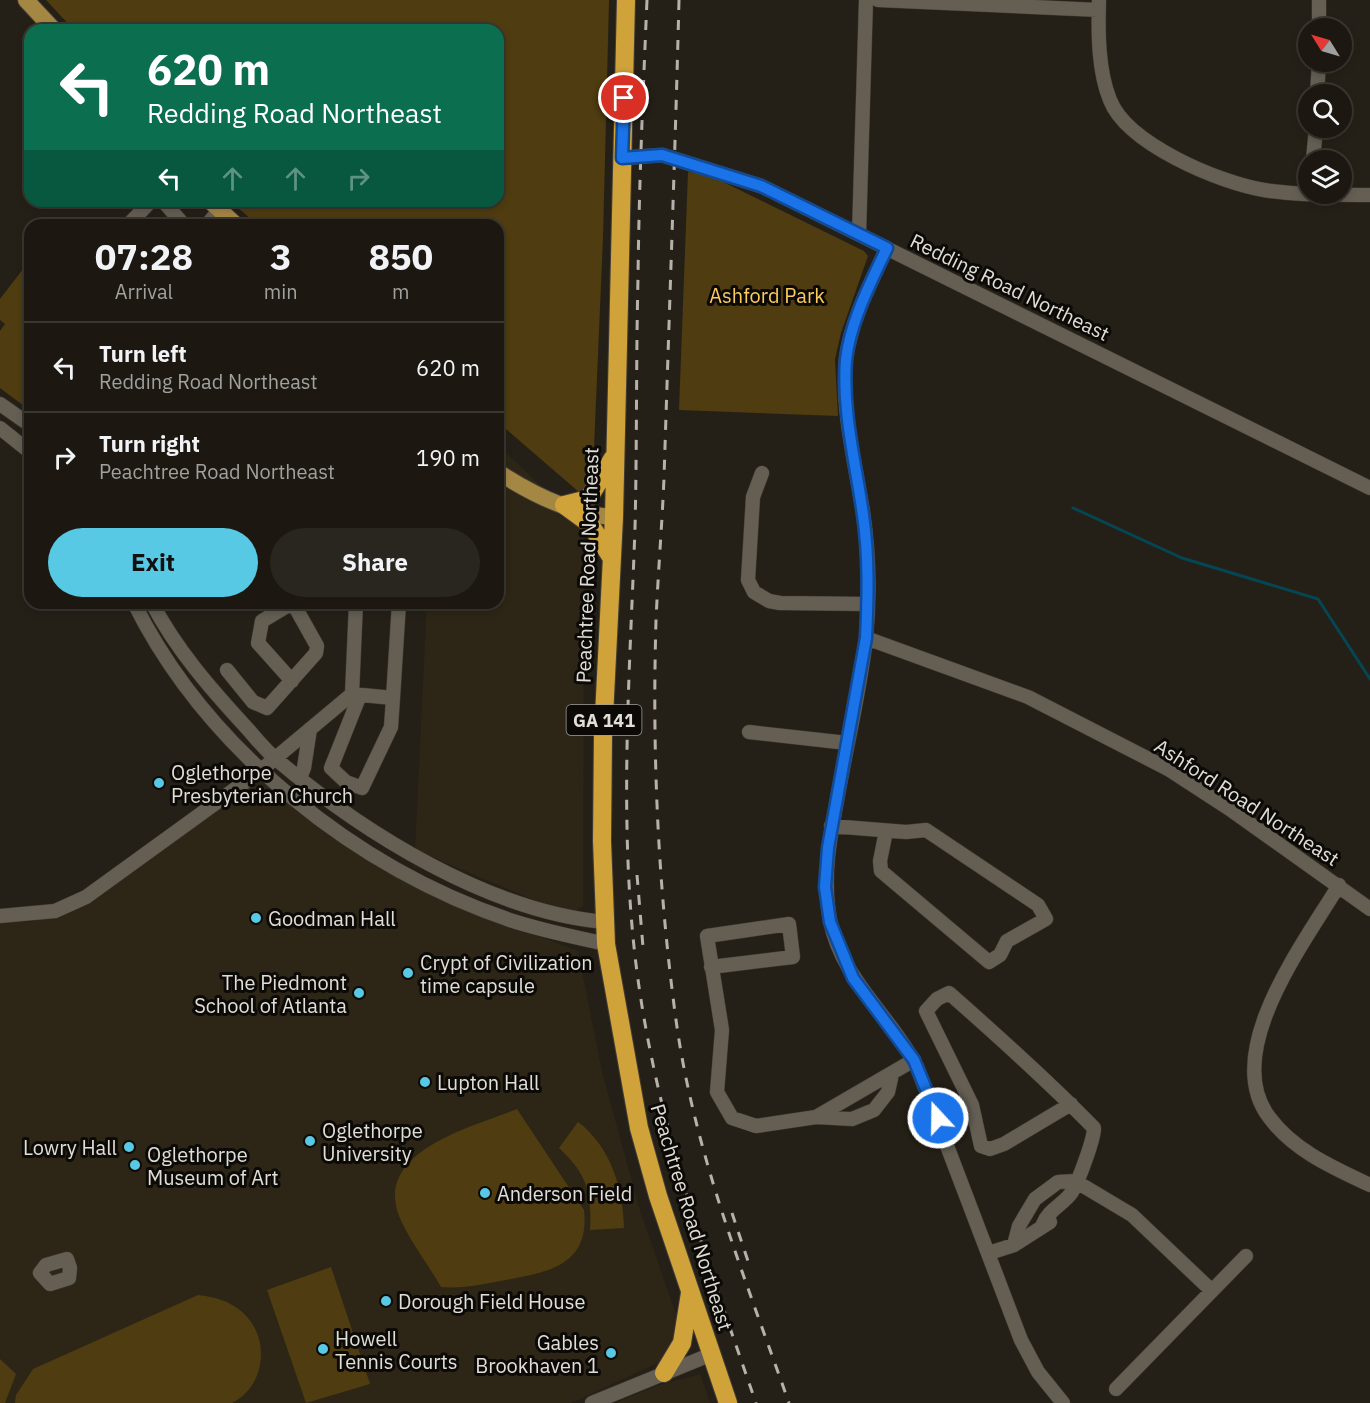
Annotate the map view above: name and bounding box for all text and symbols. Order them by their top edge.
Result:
north arrow [1298,18,1352,72]
map controls [1298,18,1352,204]
text: 620 m [147,42,270,97]
icon: left [48,48,126,126]
pin [598,72,649,123]
icon: arrive [607,81,640,114]
button: search [1298,84,1352,138]
text: Redding Road Northeast [147,95,442,130]
button: layers [1298,150,1352,204]
icon: left [153,162,186,195]
icon: ahead [216,162,249,195]
icon: ahead [279,162,312,195]
icon: right [342,162,375,195]
street label: Redding Road Northeast [906,227,1114,347]
text: 07:28 [95,233,193,280]
text: 3 [270,233,292,280]
text: 850 [368,233,433,280]
text: Arrival [115,278,173,305]
text: min [264,278,298,305]
text: m [392,278,410,305]
park label: Ashford Park [709,282,825,309]
text: Turn left [99,339,187,368]
icon: left [48,351,81,384]
text: 620 m [416,353,480,382]
text: Redding Road Northeast [99,368,317,395]
text: Turn right [99,429,200,458]
icon: right [48,441,81,474]
text: 190 m [416,443,480,472]
street label: Peachtree Road Northeast [569,447,605,683]
text: Peachtree Road Northeast [99,458,335,485]
button: Exit [48,528,258,597]
button: Share [270,528,480,597]
road number: GA 141 [566,705,642,735]
street label: Ashford Road Northeast [1149,732,1345,872]
place label: Oglethorpe Presbyterian Church [171,759,353,809]
marker: Oglethorpe Presbyterian Church [152,776,166,790]
place label: Goodman Hall [268,905,396,932]
marker: Goodman Hall [249,911,263,925]
place label: Crypt of Civilization time capsule [420,949,593,999]
marker: Crypt of Civilization time capsule [401,966,415,980]
place label: The Piedmont School of Atlanta [194,969,347,1019]
marker: The Piedmont School of Atlanta [352,986,366,1000]
place label: Lupton Hall [437,1069,539,1096]
marker: Lupton Hall [418,1075,432,1089]
position arrow [906,1086,970,1150]
street label: Peachtree Road Northeast [645,1100,739,1334]
place label: Oglethorpe University [322,1117,423,1167]
place label: Lowry Hall [23,1134,117,1161]
marker: Oglethorpe University [303,1134,317,1148]
marker: Lowry Hall [122,1140,136,1154]
place label: Oglethorpe Museum of Art [147,1141,278,1191]
marker: Oglethorpe Museum of Art [128,1158,142,1172]
place label: Anderson Field [497,1180,632,1207]
marker: Anderson Field [478,1186,492,1200]
place label: Dorough Field House [398,1288,585,1315]
marker: Dorough Field House [379,1294,393,1308]
place label: Howell Tennis Courts [335,1325,457,1375]
place label: Gables Brookhaven 1 [475,1329,599,1379]
marker: Howell Tennis Courts [316,1342,330,1356]
marker: Gables Brookhaven 1 [604,1346,618,1360]

